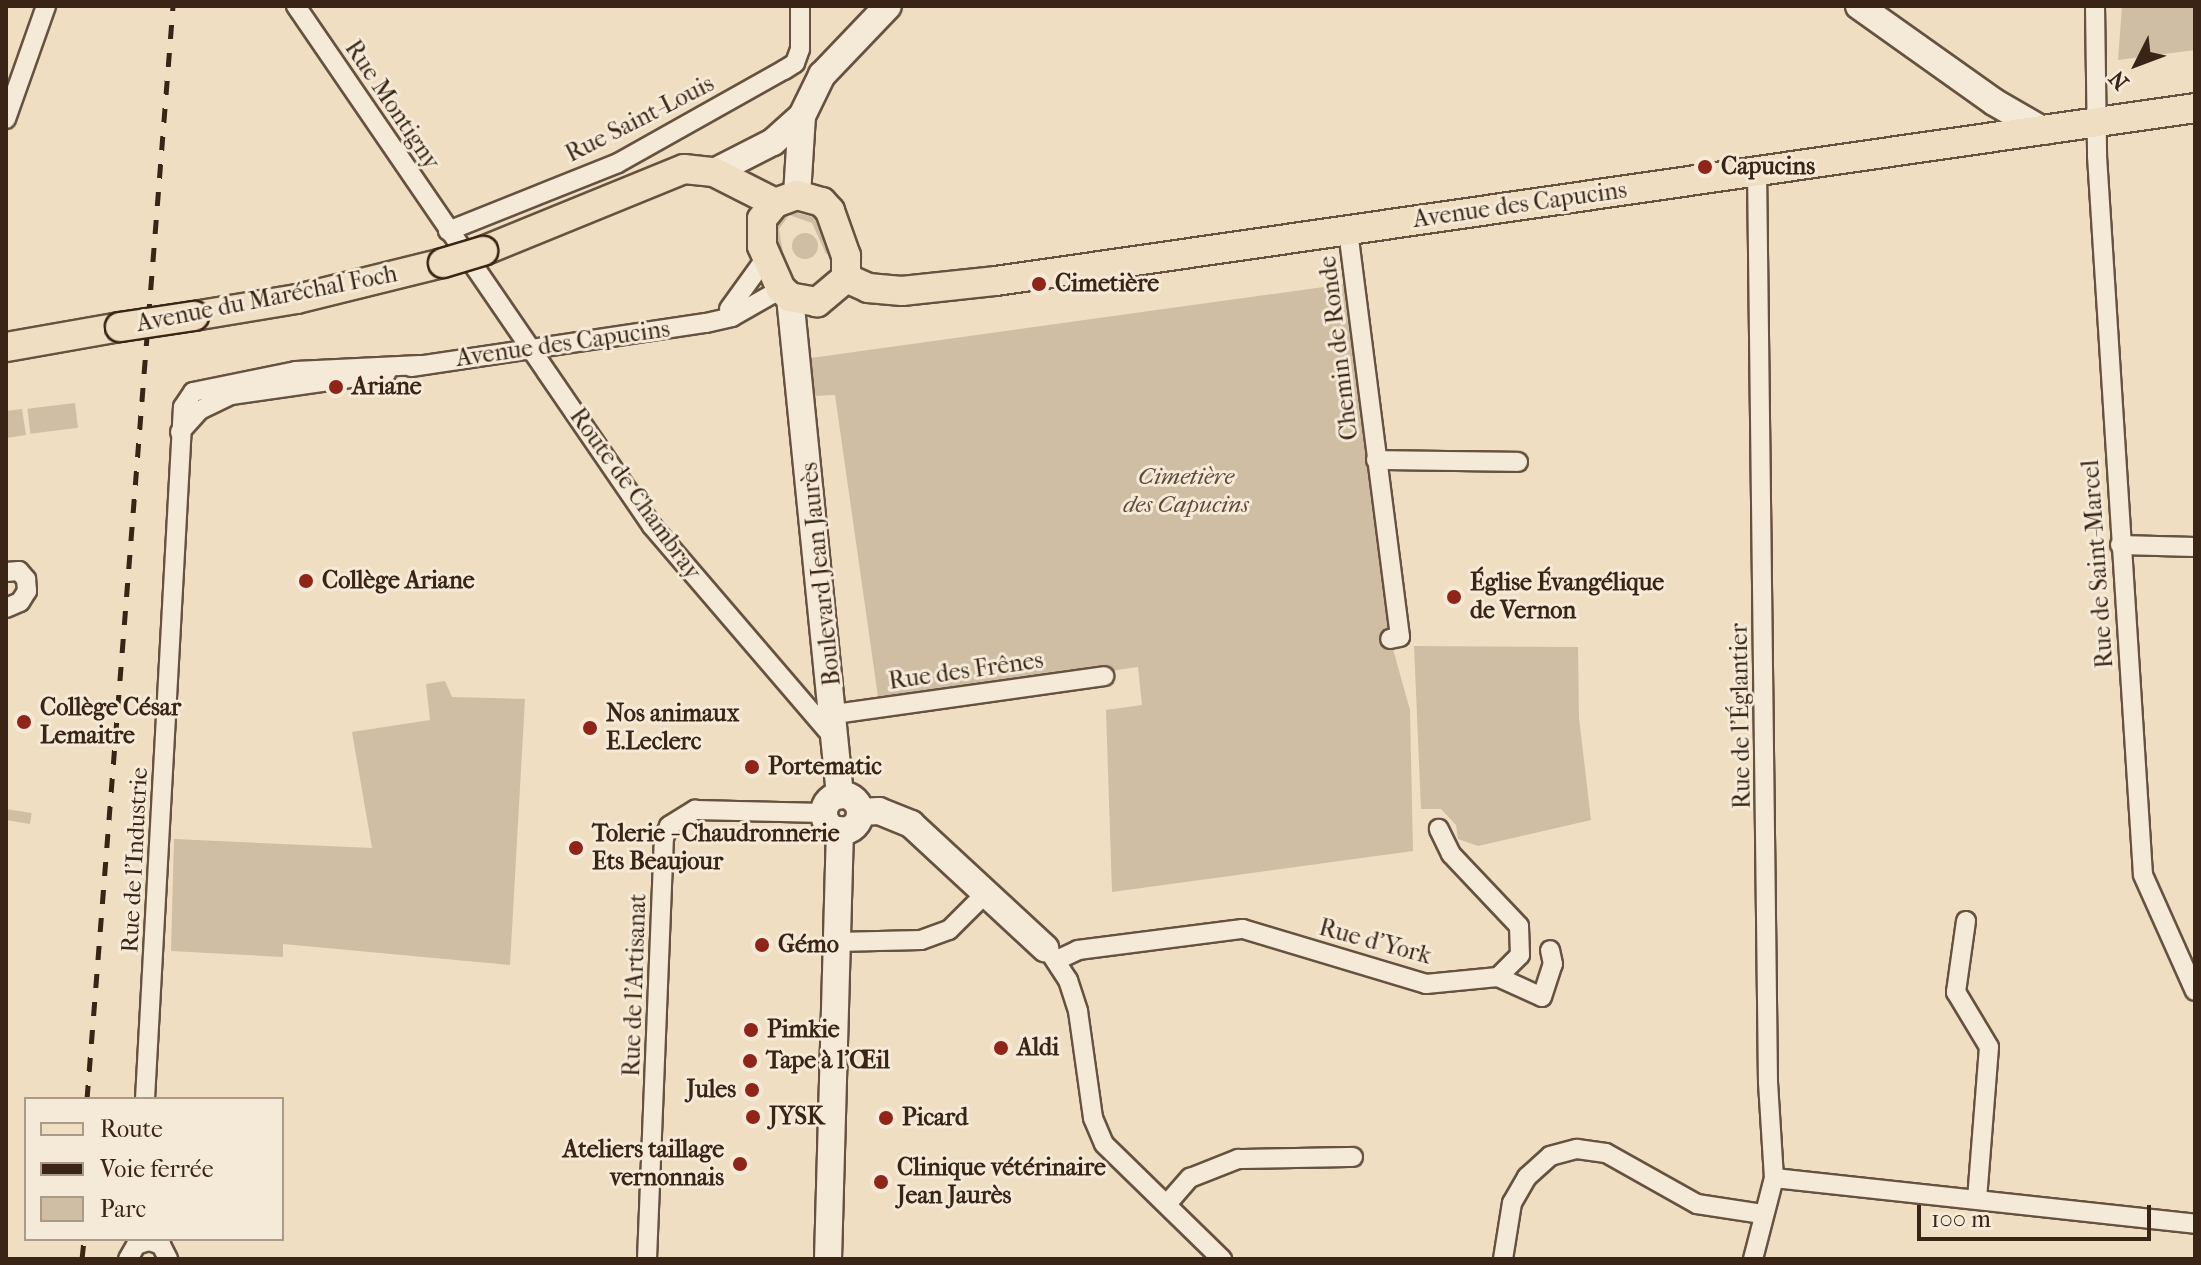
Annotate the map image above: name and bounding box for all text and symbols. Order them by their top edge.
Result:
north arrow [2097,24,2177,104]
street label: Rue Montigny [338,35,446,175]
text: N [2104,65,2134,95]
street label: Rue Saint-Louis [561,69,719,169]
place label: Capucins [1721,153,1815,181]
marker: Capucins [1696,158,1714,176]
street label: Avenue des Capucins [1411,176,1629,234]
street label: Chemin de Ronde [1313,254,1365,442]
street label: Avenue du Maréchal Foch [134,260,400,338]
place label: Cimetière [1055,270,1159,298]
marker: Cimetière [1030,275,1048,293]
street label: Avenue des Capucins [454,315,672,373]
place label: Ariane [352,373,422,401]
marker: Ariane [327,378,345,396]
street label: Route de Chambray [563,403,707,585]
street label: Rue de Saint-Marcel [2076,459,2120,669]
street label: Boulevard Jean Jaurès [795,461,847,687]
park label: Cimetière des Capucins [1123,463,1249,519]
place label: Collège Ariane [322,567,475,595]
place label: Église Évangélique de Vernon [1470,569,1664,625]
marker: Collège Ariane [297,572,315,590]
marker: Église Évangélique de Vernon [1445,588,1463,606]
street label: Rue de l'Églantier [1725,623,1757,809]
street label: Rue des Frênes [887,646,1045,696]
place label: Collège César Lemaitre [40,694,181,750]
place label: Nos animaux E.Leclerc [606,700,739,756]
marker: Collège César Lemaitre [15,713,33,731]
marker: Nos animaux E.Leclerc [581,719,599,737]
place label: Portematic [768,753,882,781]
marker: Portematic [743,758,761,776]
street label: Rue de l'Industrie [116,767,154,953]
place label: Tolerie - Chaudronnerie Ets Beaujour [592,820,840,876]
marker: Tolerie - Chaudronnerie Ets Beaujour [567,839,585,857]
street label: Rue de l'Artisanat [617,893,653,1077]
street label: Rue d'York [1316,913,1434,971]
place label: Gémo [778,931,839,959]
marker: Gémo [753,936,771,954]
place label: Pimkie [767,1016,840,1044]
marker: Pimkie [742,1021,760,1039]
place label: Aldi [1017,1034,1059,1062]
marker: Aldi [992,1039,1010,1057]
place label: Tape à l'Œil [766,1047,890,1075]
marker: Tape à l'Œil [741,1052,759,1070]
place label: Jules [687,1076,736,1104]
marker: Jules [743,1081,761,1099]
legend [24,1097,284,1241]
place label: JYSK [769,1103,824,1131]
place label: Picard [902,1104,968,1132]
marker: JYSK [744,1108,762,1126]
marker: Picard [877,1109,895,1127]
text: Route [100,1115,163,1143]
place label: Ateliers taillage vernonnais [563,1136,724,1192]
place label: Clinique vétérinaire Jean Jaurès [897,1154,1106,1210]
text: Voie ferrée [100,1155,214,1183]
marker: Ateliers taillage vernonnais [731,1155,749,1173]
marker: Clinique vétérinaire Jean Jaurès [872,1173,890,1191]
scale bar [1921,1189,2155,1239]
text: Parc [100,1195,146,1223]
text: 100 m [1931,1205,1991,1233]

